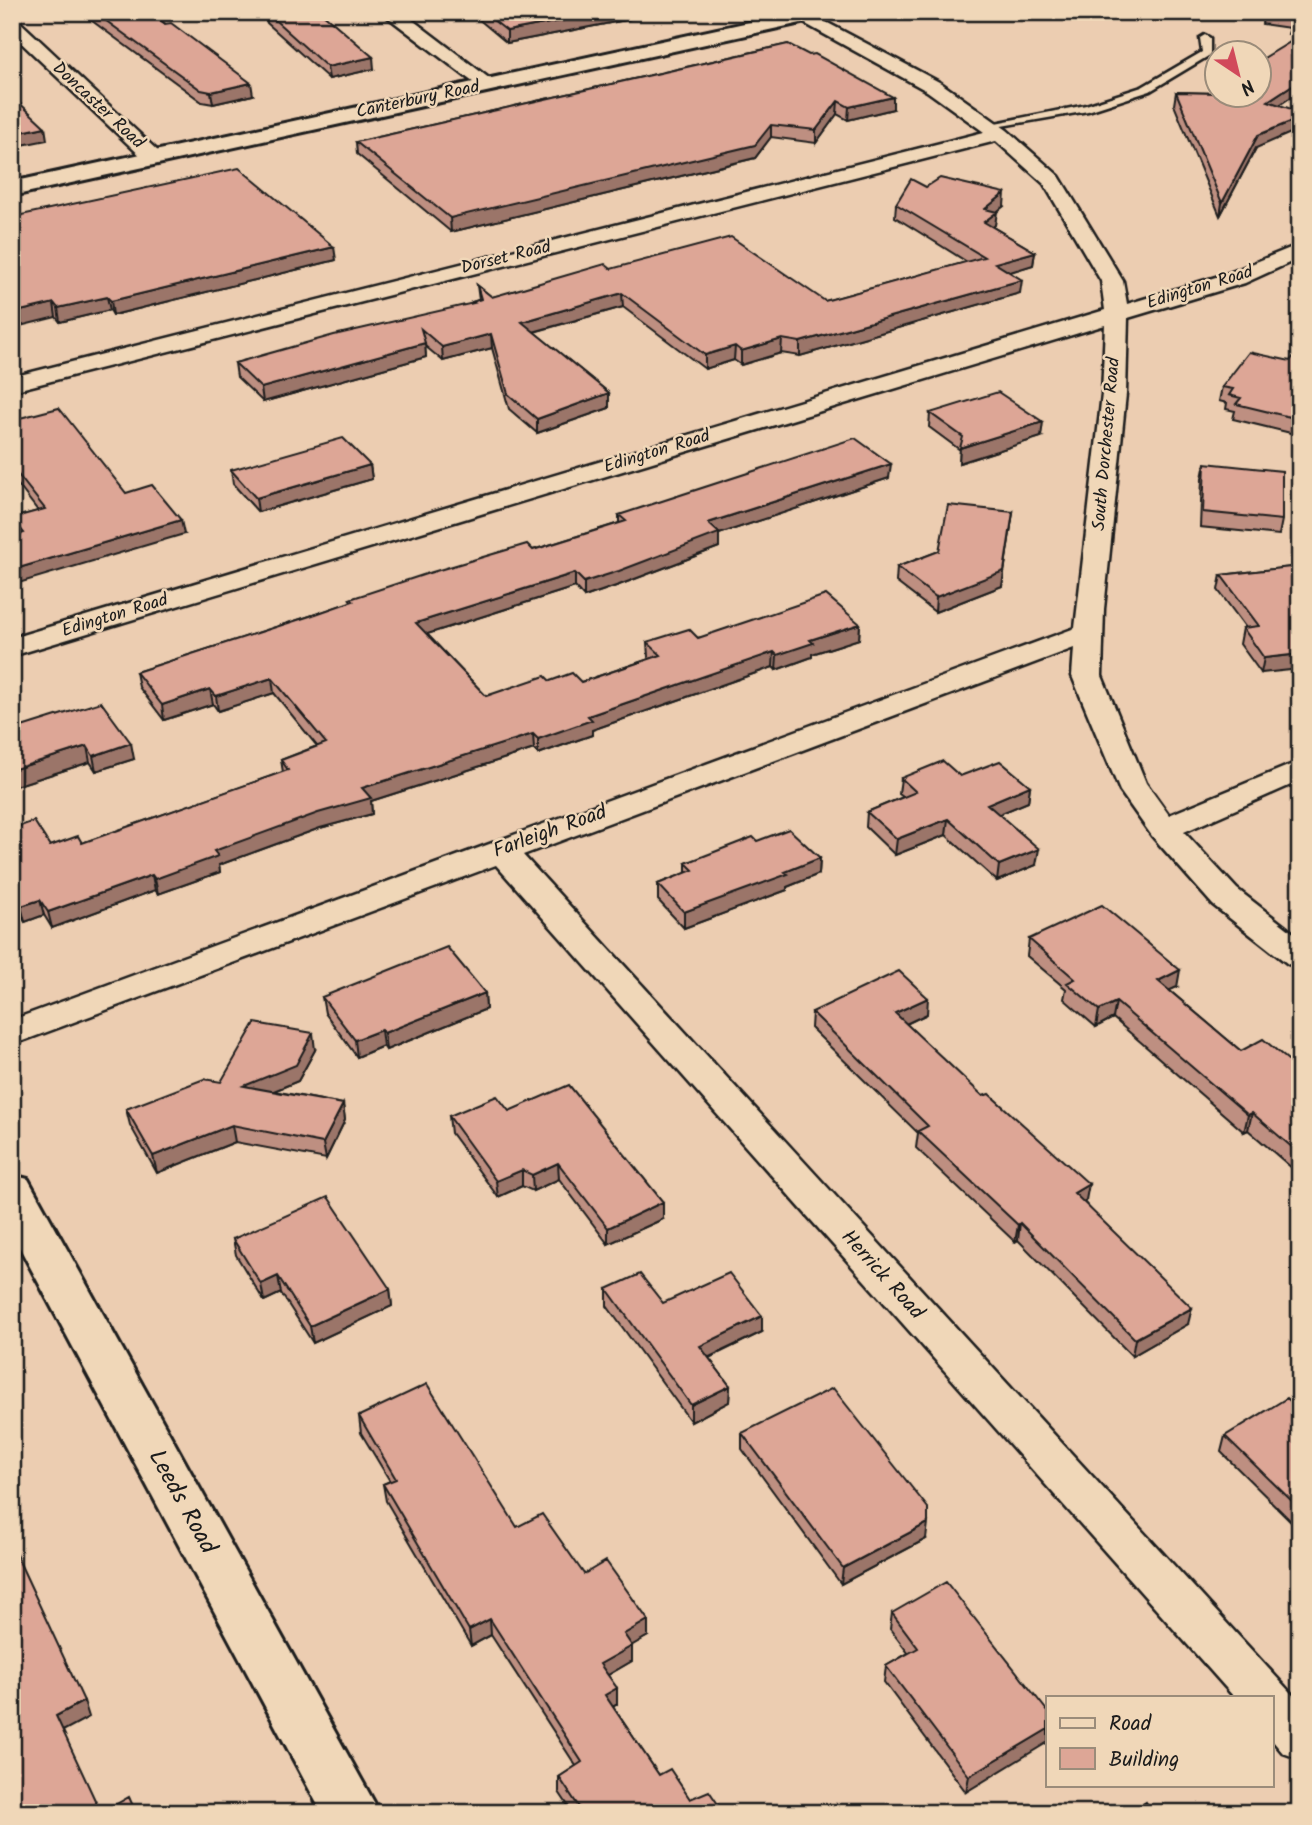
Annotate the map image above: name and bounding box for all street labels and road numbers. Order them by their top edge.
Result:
street label: Doncaster Road [45,55,152,157]
street label: Canterbury Road [354,73,483,127]
street label: Dorset Road [458,233,555,283]
street label: Edington Road [1143,258,1258,318]
street label: South Dorchester Road [1085,355,1129,532]
street label: Edington Road [600,422,715,482]
street label: Edington Road [58,586,173,646]
street label: Farleigh Road [488,796,612,868]
street label: Herrick Road [832,1222,932,1328]
street label: Leeds Road [137,1442,227,1562]

